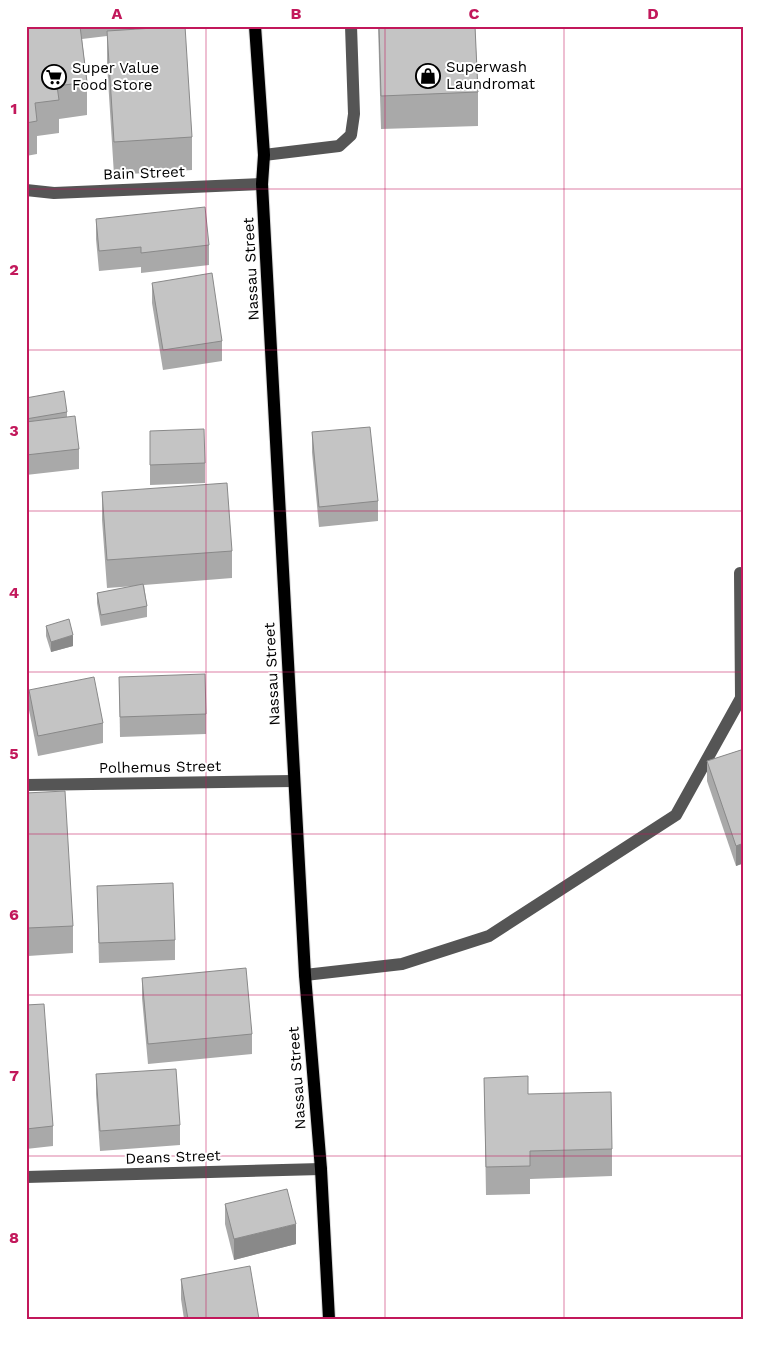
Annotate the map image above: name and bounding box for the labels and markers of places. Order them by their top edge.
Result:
place label: Superwash Laundromat [446,58,536,93]
place label: Super Value Food Store [72,59,159,94]
shop icon: Superwash Laundromat [415,63,441,89]
supermarket icon: Super Value Food Store [41,64,67,90]

